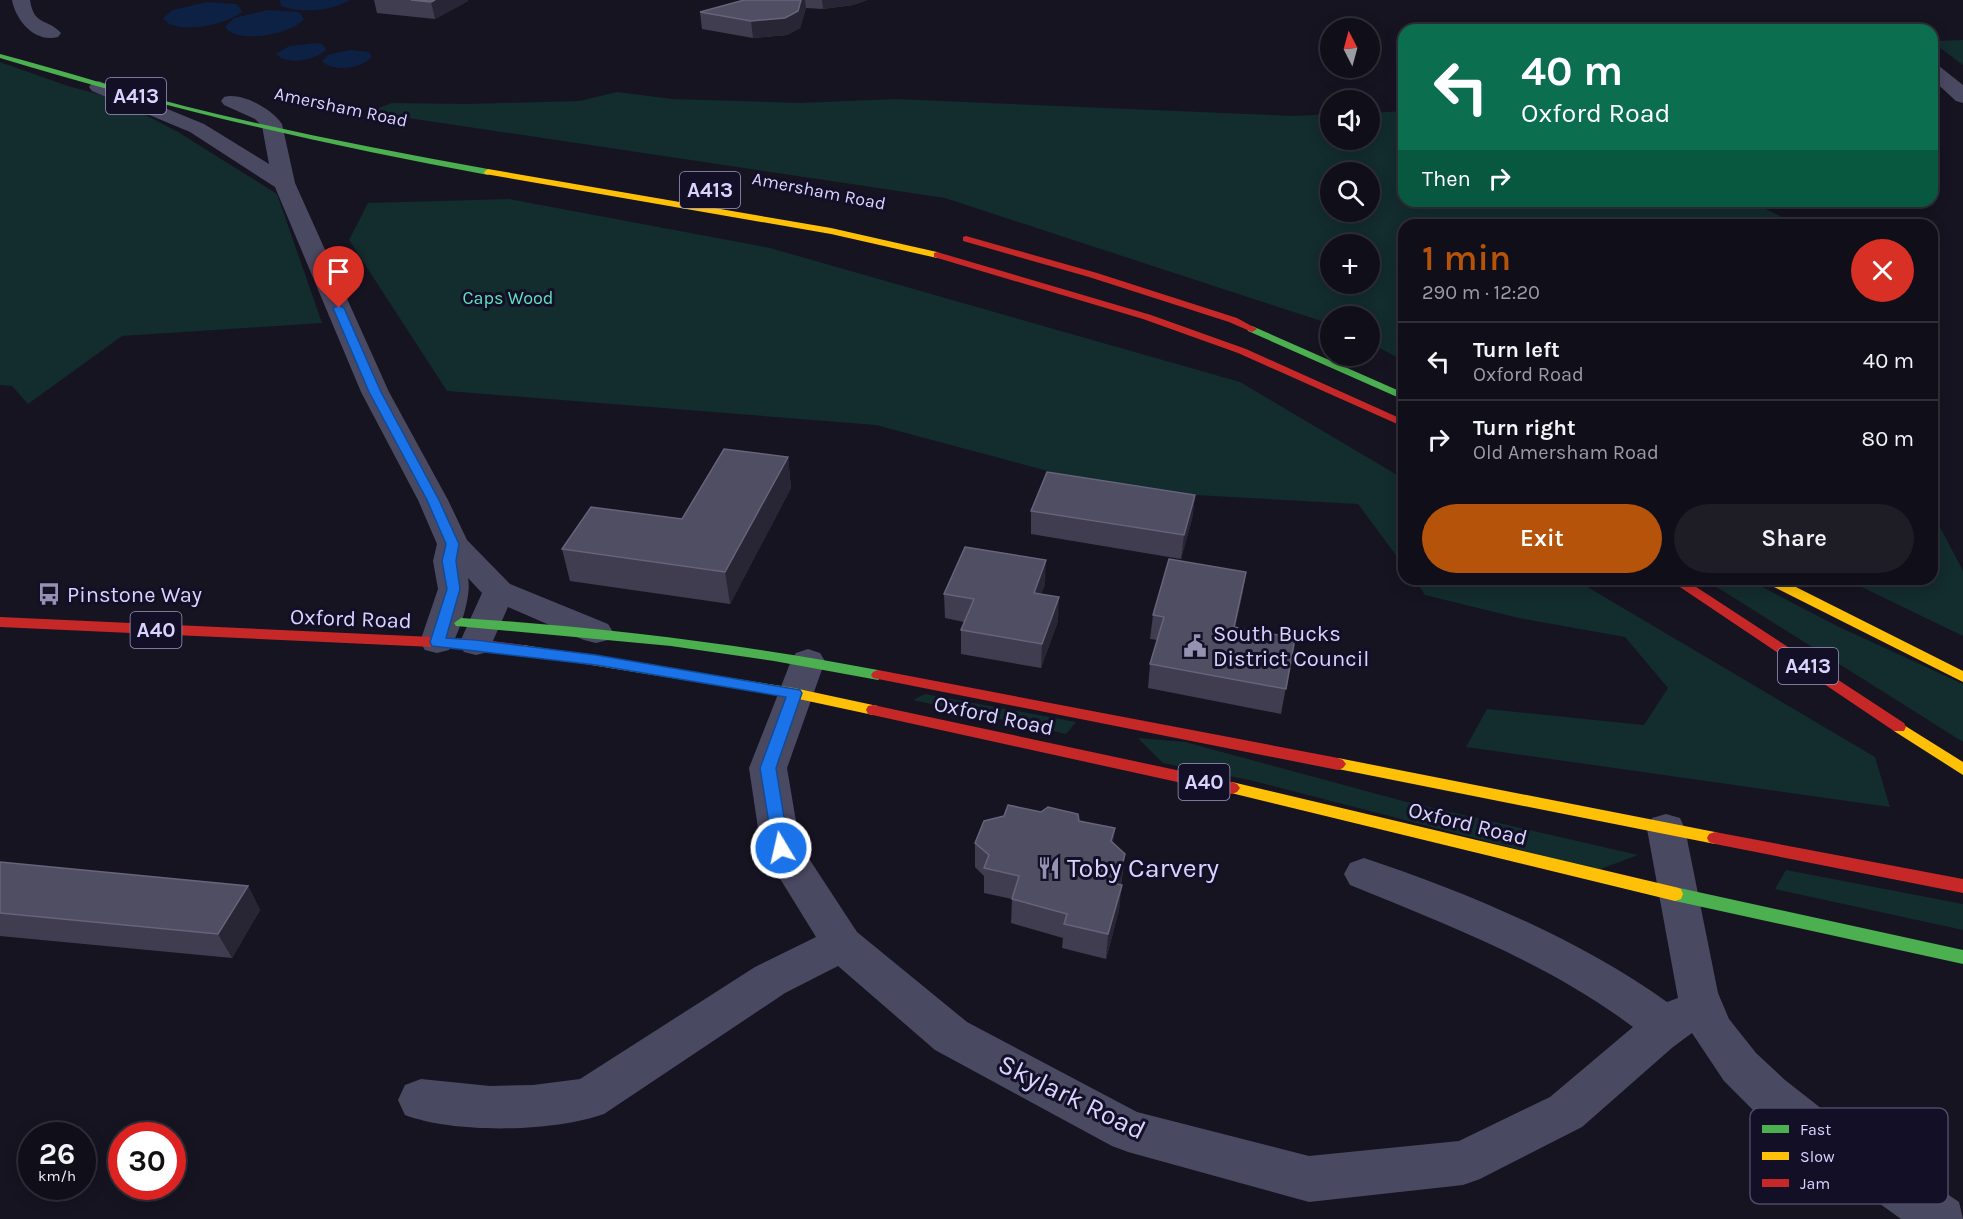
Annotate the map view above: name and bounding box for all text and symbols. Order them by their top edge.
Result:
north arrow [1320,18,1380,78]
map controls [1320,18,1380,366]
text: 40 m [1521,46,1623,96]
icon: left [1422,48,1500,126]
road number: A413 [106,78,166,114]
street label: Amersham Road [272,82,410,132]
button: sound [1320,90,1380,150]
text: Oxford Road [1521,97,1671,129]
button: search [1320,162,1380,222]
icon: right [1483,162,1516,195]
text: Then [1422,166,1471,192]
street label: Amersham Road [750,167,888,215]
road number: A413 [680,172,740,208]
button: + [1320,234,1380,294]
text: 1 min [1422,237,1511,279]
button: close [1851,239,1914,302]
pin [313,246,364,308]
icon: arrive [322,255,355,288]
text: 290 m · 12:20 [1422,281,1540,304]
park label: Caps Wood [462,287,554,309]
button: − [1320,306,1380,366]
text: Turn left [1473,337,1560,363]
icon: left [1422,345,1455,378]
text: 40 m [1863,348,1914,374]
text: Oxford Road [1473,363,1584,386]
text: Turn right [1473,415,1576,441]
icon: right [1422,423,1455,456]
text: 80 m [1862,426,1914,452]
text: Old Amersham Road [1473,441,1659,464]
button: Exit [1422,504,1662,573]
button: Share [1674,504,1914,573]
bus stop icon: Pinstone Way [36,581,62,607]
place label: Pinstone Way [67,582,202,608]
street label: Oxford Road [290,604,412,634]
road number: A40 [130,612,182,648]
place label: South Bucks District Council [1213,621,1369,672]
public building icon: South Bucks District Council [1182,633,1208,659]
road number: A413 [1778,648,1838,684]
street label: Oxford Road [931,691,1056,741]
road number: A40 [1178,764,1230,800]
street label: Oxford Road [1405,797,1530,851]
position arrow [749,816,813,880]
place label: Toby Carvery [1067,852,1219,884]
restaurant icon: Toby Carvery [1036,855,1062,881]
street label: Skylark Road [993,1048,1151,1146]
legend [1750,1108,1948,1204]
text: Fast [1800,1120,1831,1139]
speed limit sign: 30 [108,1122,186,1200]
text: 26 [39,1136,75,1172]
text: Slow [1800,1147,1835,1166]
text: km/h [38,1167,76,1185]
text: Jam [1800,1174,1830,1193]

